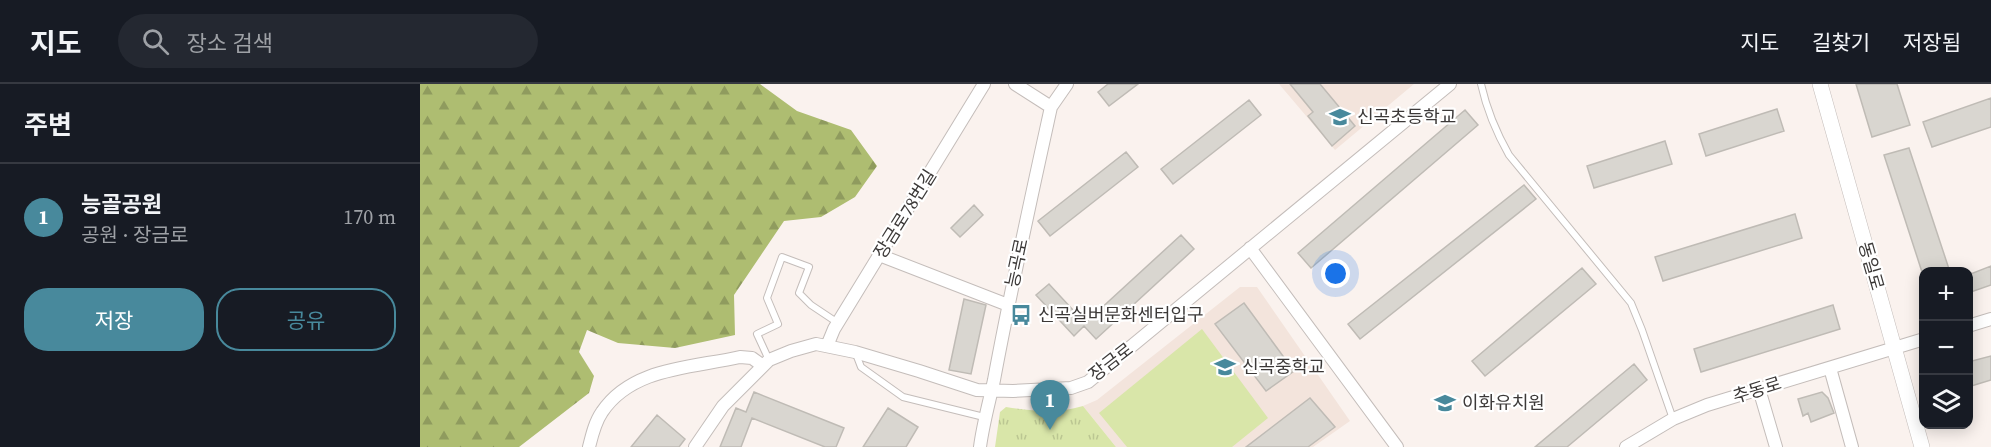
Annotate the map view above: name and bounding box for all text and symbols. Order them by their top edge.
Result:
search box [118,14,538,68]
text: 지도 [30,24,82,62]
icon: search [139,25,172,58]
text: 장소 검색 [187,28,273,58]
text: 지도 [1740,28,1779,57]
text: 길찾기 [1812,28,1870,57]
text: 저장됨 [1903,28,1961,57]
place label: 신곡초등학교 [1357,104,1456,129]
school or university icon: 신곡초등학교 [1328,105,1352,129]
text: 주변 [24,107,72,143]
street label: 장금로78번길 [867,164,942,263]
text: 능골공원 [81,189,162,219]
text: 1 [38,203,49,231]
text: 170 m [343,203,396,231]
text: 공원 · 장금로 [81,221,188,249]
street label: 능곡로 [999,236,1034,290]
street label: 동일로 [1853,239,1890,293]
your location [1321,259,1350,288]
map controls [1919,267,1973,429]
button: + [1919,267,1973,321]
button: 저장 [24,288,204,351]
button: 공유 [216,288,396,351]
place label: 신곡실버문화센터입구 [1038,302,1204,327]
bus stop icon: 신곡실버문화센터입구 [1009,303,1033,327]
button: − [1919,321,1973,375]
street label: 장금로 [1083,336,1138,387]
place label: 신곡중학교 [1242,354,1325,379]
school or university icon: 신곡중학교 [1213,355,1237,379]
street label: 추동로 [1729,370,1784,409]
button: layers [1919,375,1973,429]
pin: 1 [1030,380,1070,430]
place label: 이화유치원 [1462,390,1545,415]
school or university icon: 이화유치원 [1433,391,1457,415]

